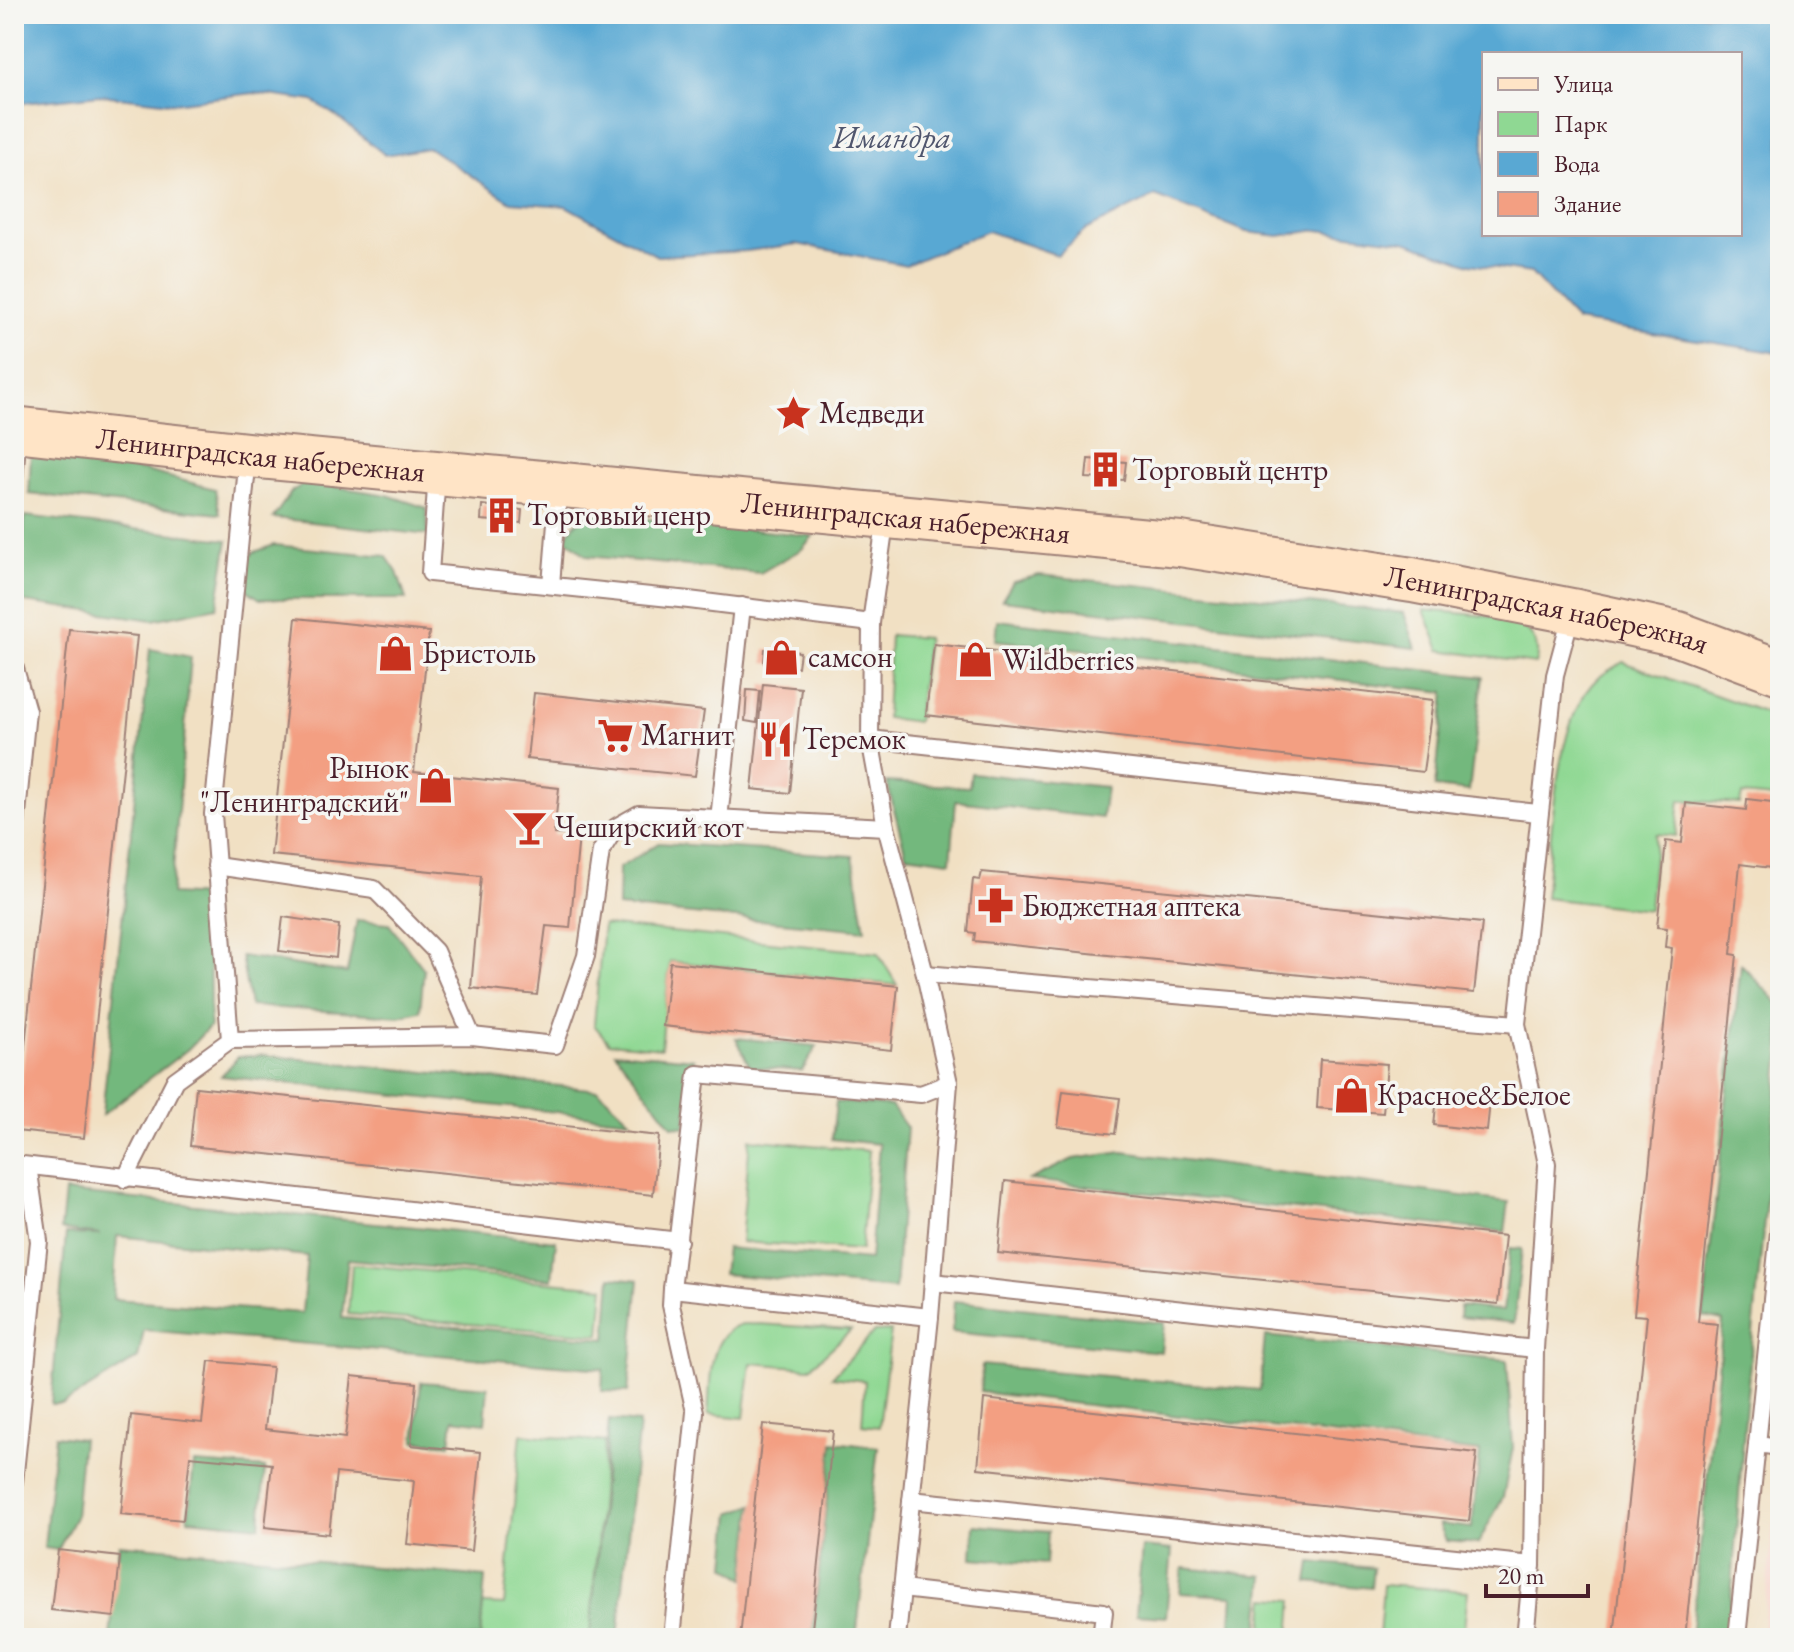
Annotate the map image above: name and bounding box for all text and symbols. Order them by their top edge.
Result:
legend [1482,52,1742,236]
text: Улица [1553,68,1613,99]
text: Парк [1554,108,1608,139]
water label: Имандра [832,116,951,158]
text: Вода [1554,148,1600,179]
text: Здание [1554,188,1621,219]
place label: Медведи [819,393,925,432]
place icon: Медведи [774,394,812,432]
street label: Ленинградская набережная [94,418,427,491]
place label: Торговый центр [1132,450,1328,489]
building icon: Торговый центр [1087,451,1125,489]
street label: Ленинградская набережная [739,482,1072,552]
place label: Торговый ценр [527,495,711,534]
building icon: Торговый ценр [482,496,520,534]
street label: Ленинградская набережная [1382,556,1714,663]
place label: Бристоль [422,633,536,672]
shop icon: Бристоль [377,634,415,672]
place label: самсон [808,637,893,676]
shop icon: самсон [763,638,801,676]
place label: Wildberries [1002,640,1135,679]
shop icon: Wildberries [957,641,995,679]
place label: Магнит [641,715,734,754]
supermarket icon: Магнит [596,716,634,754]
place label: Теремок [802,719,906,758]
restaurant icon: Теремок [757,720,795,758]
place label: Рынок "Ленинградский" [200,748,409,821]
shop icon: Рынок "Ленинградский" [416,766,454,804]
place label: Чеширский кот [555,807,744,846]
bar icon: Чеширский кот [510,808,548,846]
place label: Бюджетная аптека [1022,886,1241,925]
pharmacy icon: Бюджетная аптека [977,887,1015,925]
place label: Красное&Белое [1377,1075,1571,1114]
shop icon: Красное&Белое [1332,1076,1370,1114]
scale bar [1486,1548,1588,1598]
text: 20 m [1498,1560,1545,1591]

